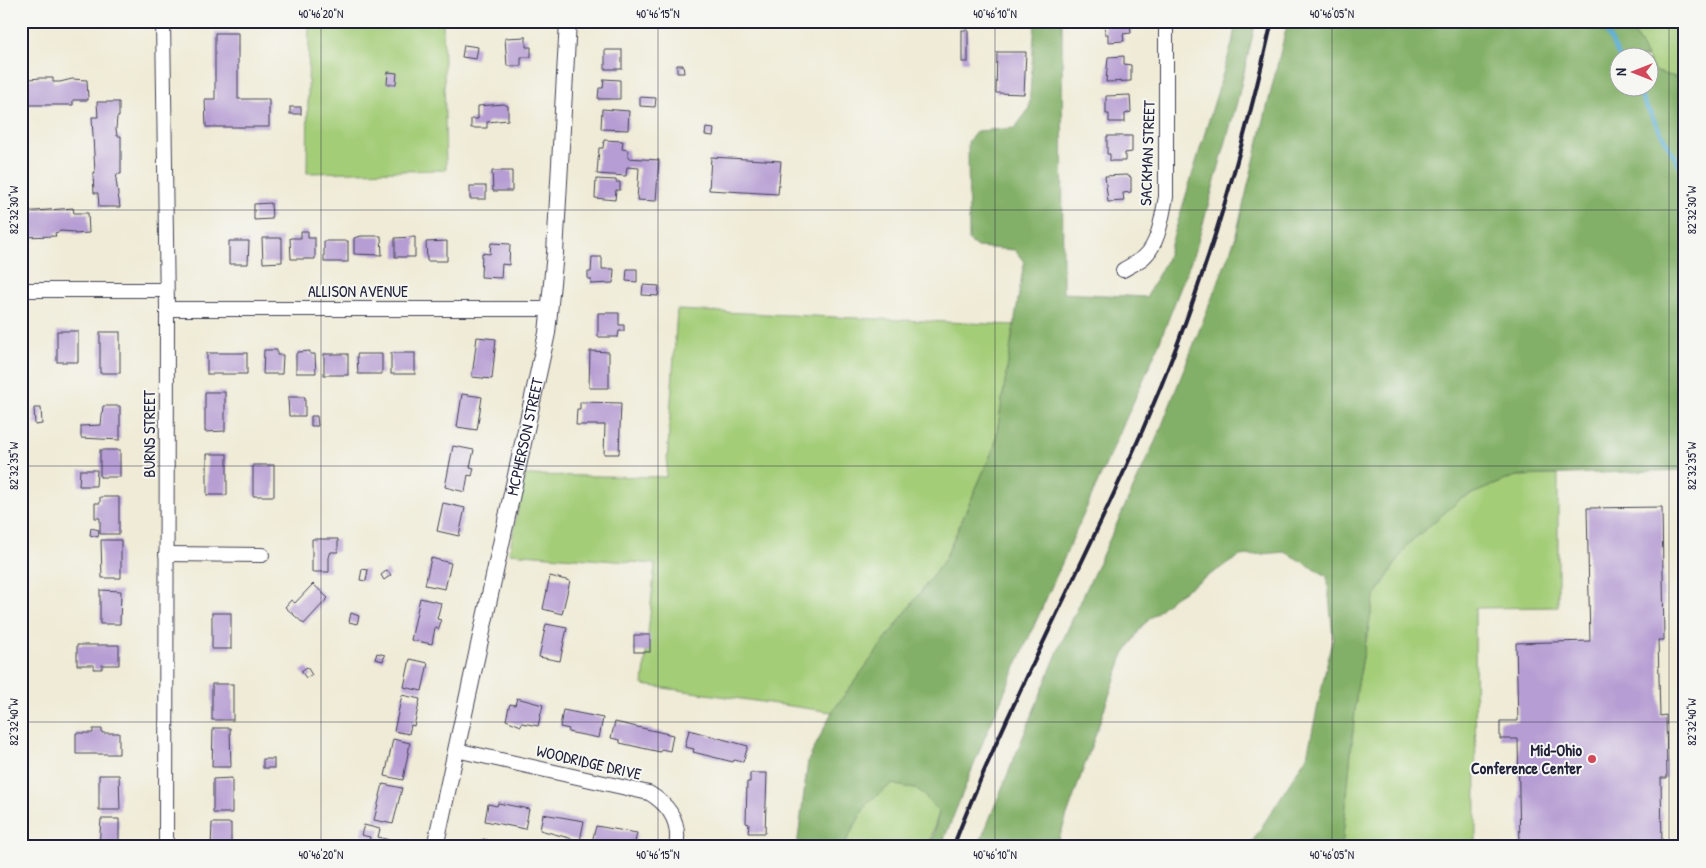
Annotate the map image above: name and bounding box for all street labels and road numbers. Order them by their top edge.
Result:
street label: SACKMAN STREET [1134,99,1160,206]
street label: ALLISON AVENUE [308,280,408,302]
street label: MCPHERSON STREET [501,375,548,498]
street label: BURNS STREET [138,390,160,478]
street label: WOODRIDGE DRIVE [534,739,644,785]

